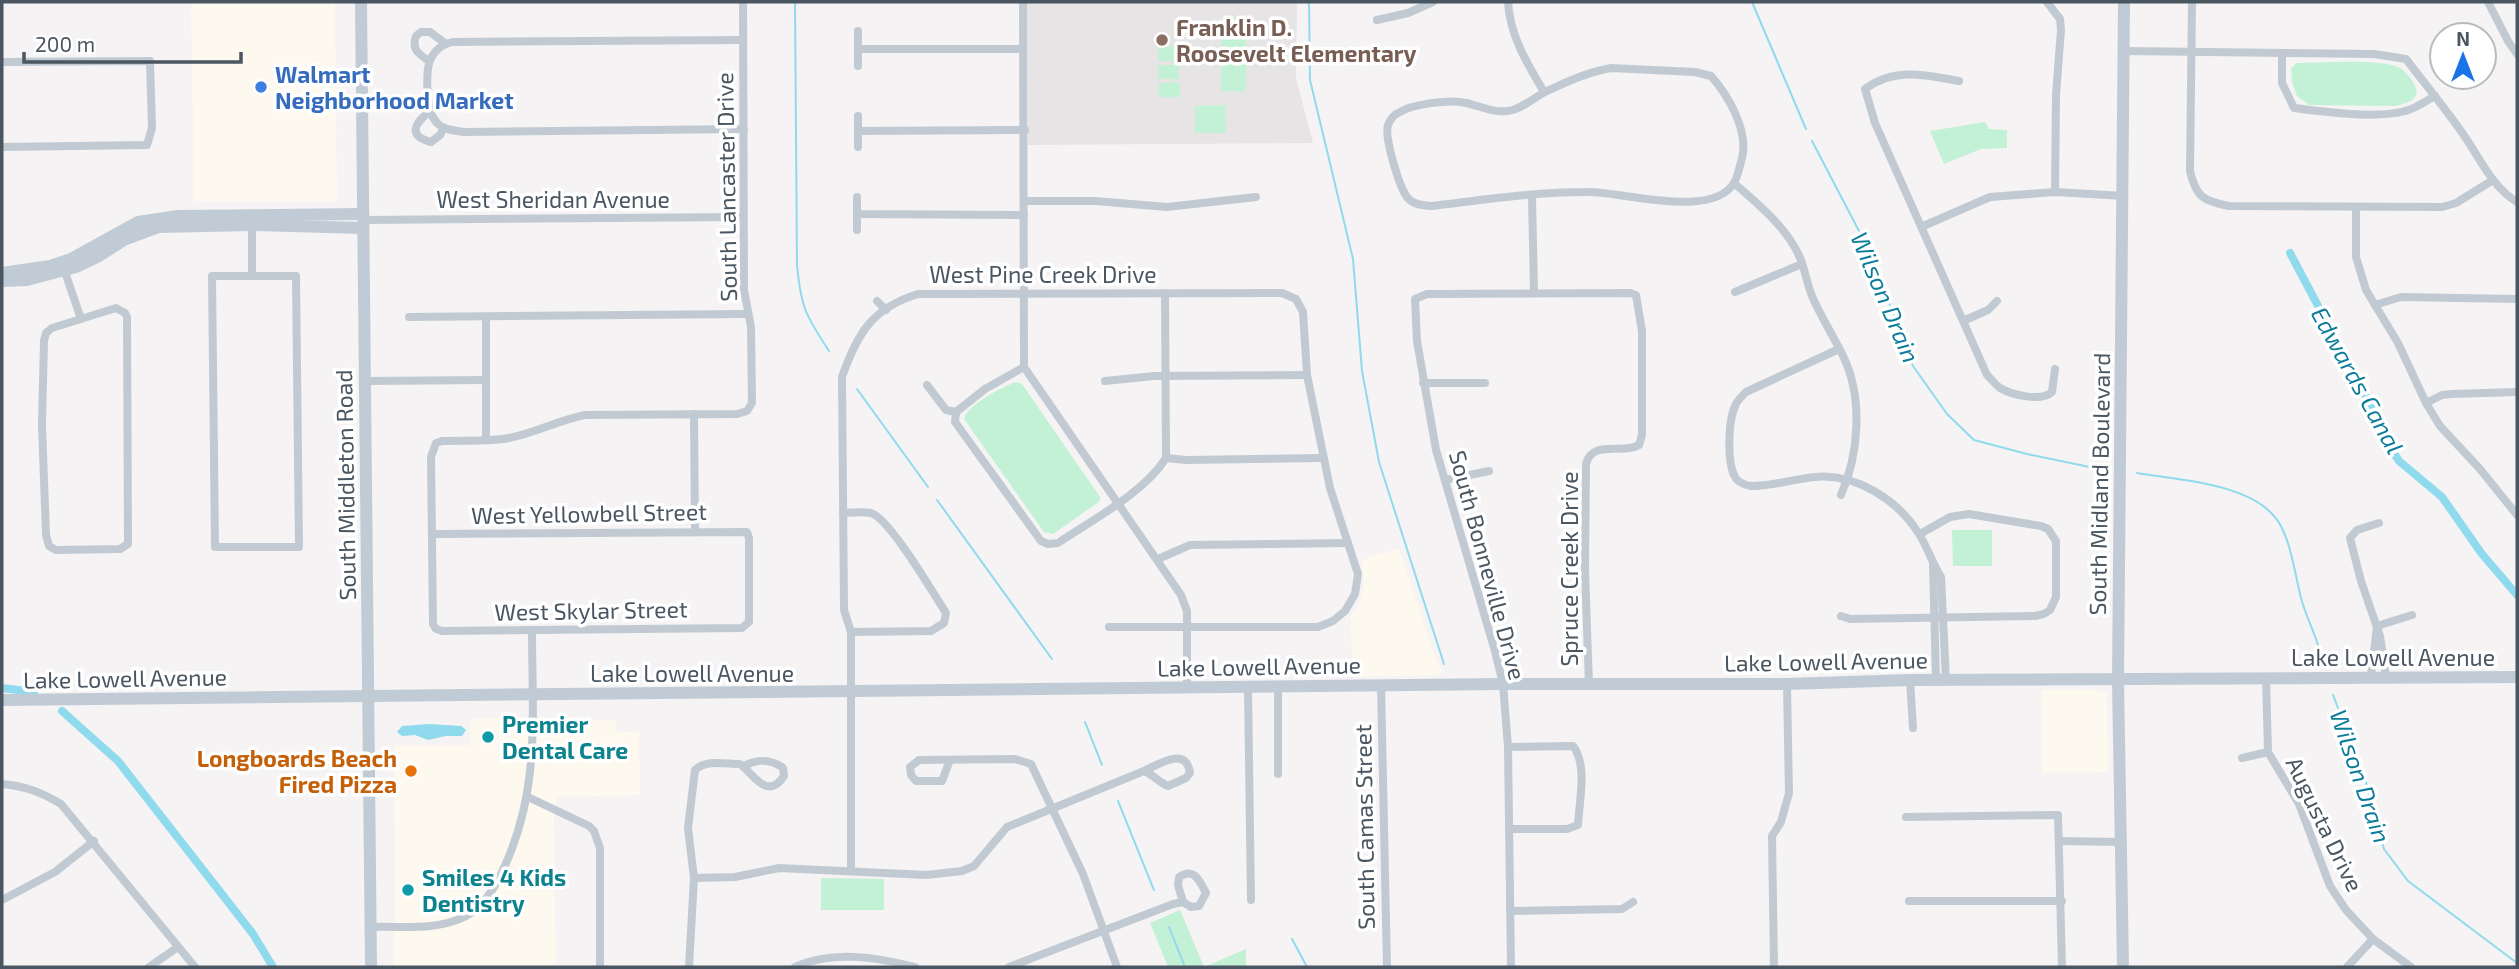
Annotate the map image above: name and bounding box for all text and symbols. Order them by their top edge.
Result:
place label: Franklin D. Roosevelt Elementary [1176,13,1417,67]
scale bar [24,21,242,65]
north arrow [2428,21,2498,91]
text: N [2456,27,2470,50]
text: 200 m [35,31,95,56]
marker: Franklin D. Roosevelt Elementary [1154,32,1170,48]
place label: Walmart Neighborhood Market [275,60,514,114]
street label: South Lancaster Drive [710,72,742,302]
marker: Walmart Neighborhood Market [253,79,269,95]
street label: West Sheridan Avenue [436,185,670,213]
water label: Wilson Drain [1845,227,1927,367]
street label: West Pine Creek Drive [929,260,1157,288]
water label: Edwards Canal [2306,301,2410,459]
street label: South Midland Boulevard [2083,352,2115,616]
street label: South Middleton Road [329,369,361,601]
street label: South Bonneville Drive [1444,447,1532,683]
street label: Spruce Creek Drive [1555,471,1583,667]
street label: West Yellowbell Street [471,497,707,529]
street label: West Skylar Street [494,594,688,626]
street label: Lake Lowell Avenue [2291,643,2495,671]
street label: Lake Lowell Avenue [1724,645,1928,677]
street label: Lake Lowell Avenue [1157,650,1361,682]
street label: Lake Lowell Avenue [590,659,794,687]
street label: Lake Lowell Avenue [23,662,227,694]
water label: Wilson Drain [2325,705,2397,847]
place label: Premier Dental Care [502,710,628,764]
street label: South Camas Street [1348,724,1380,930]
marker: Premier Dental Care [480,729,496,745]
place label: Longboards Beach Fired Pizza [197,744,397,798]
street label: Augusta Drive [2280,752,2370,896]
marker: Longboards Beach Fired Pizza [403,763,419,779]
place label: Smiles 4 Kids Dentistry [422,863,566,917]
marker: Smiles 4 Kids Dentistry [400,882,416,898]

